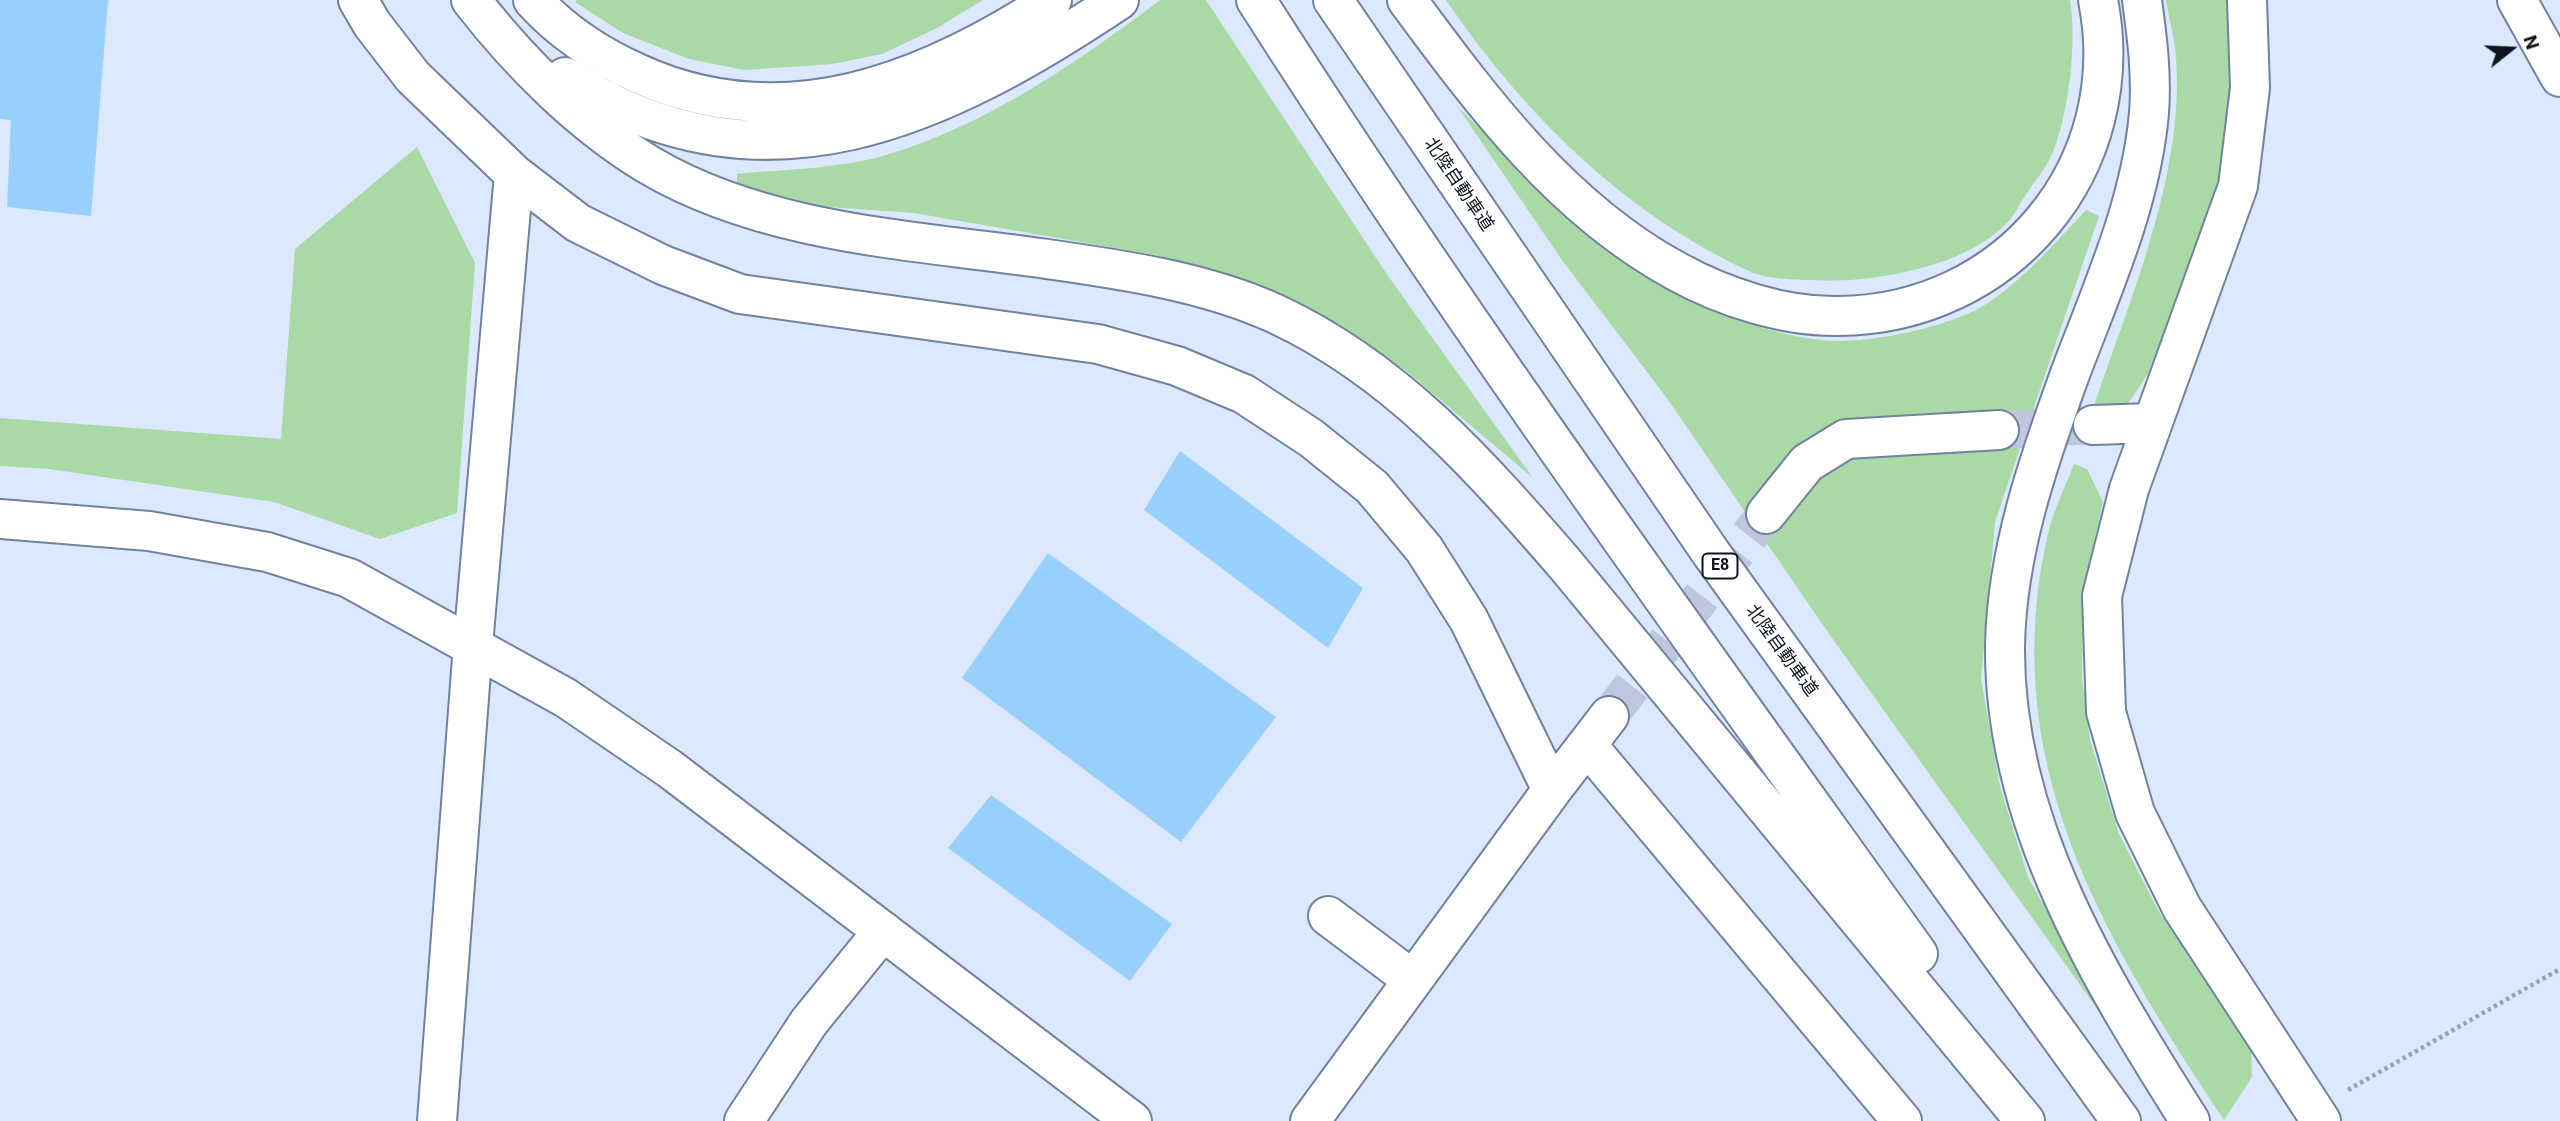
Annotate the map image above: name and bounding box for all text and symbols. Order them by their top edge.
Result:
north arrow [2476,14,2546,84]
text: N [2518,32,2544,52]
street label: 北陸自動車道 [1419,134,1497,236]
road number: E8 [1702,554,1738,579]
street label: 北陸自動車道 [1741,601,1821,701]

